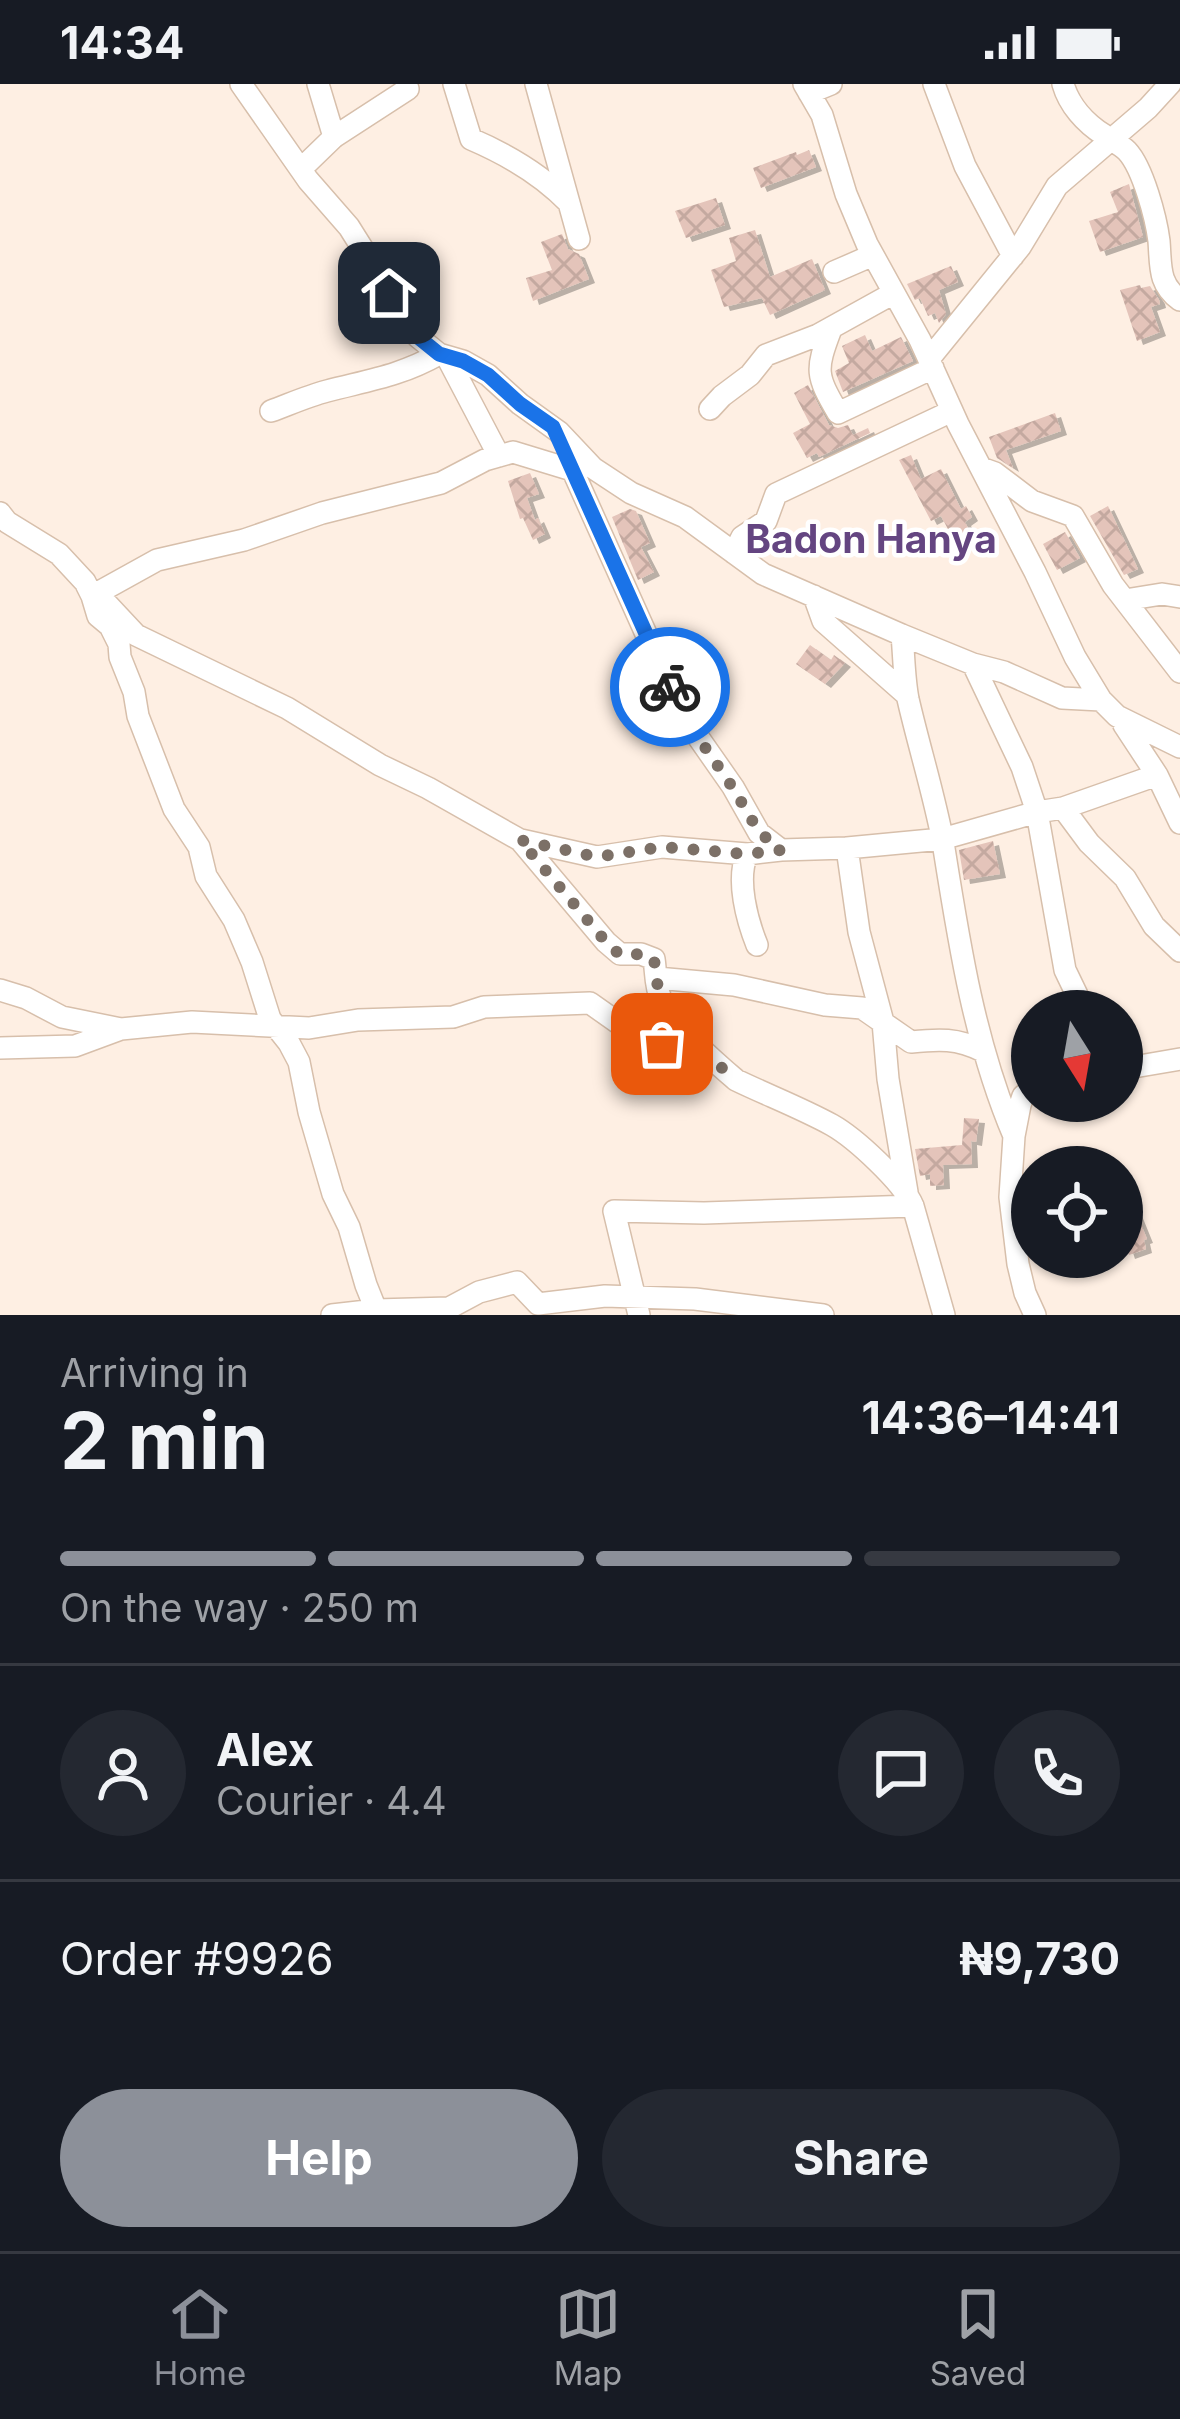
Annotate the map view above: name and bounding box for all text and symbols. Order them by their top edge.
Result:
text: 14:34 [60,15,184,70]
pin [338,242,440,344]
icon: home [356,260,422,326]
district label: Badon Hanya [745,515,997,562]
courier [610,627,730,747]
icon: bike [637,654,703,720]
north arrow [1011,990,1143,1122]
map controls [1011,990,1143,1278]
pin [611,993,713,1095]
icon: bag [629,1011,695,1077]
button: locate [1011,1146,1143,1278]
text: Arriving in [60,1349,249,1396]
text: 14:36–14:41 [861,1390,1120,1445]
text: 2 min [60,1393,268,1488]
text: On the way · 250 m [60,1584,419,1631]
button: person [60,1710,186,1836]
button: chat [838,1710,964,1836]
button: phone [994,1710,1120,1836]
text: Alex [216,1722,314,1777]
text: Courier · 4.4 [216,1777,447,1824]
text: Order #9926 [60,1931,334,1986]
text: ₦9,730 [959,1931,1120,1986]
button: Help [60,2089,578,2227]
button: Share [602,2089,1120,2227]
tab: Home [154,2281,246,2393]
tab: Map [554,2281,622,2393]
tab: Saved [930,2281,1026,2393]

